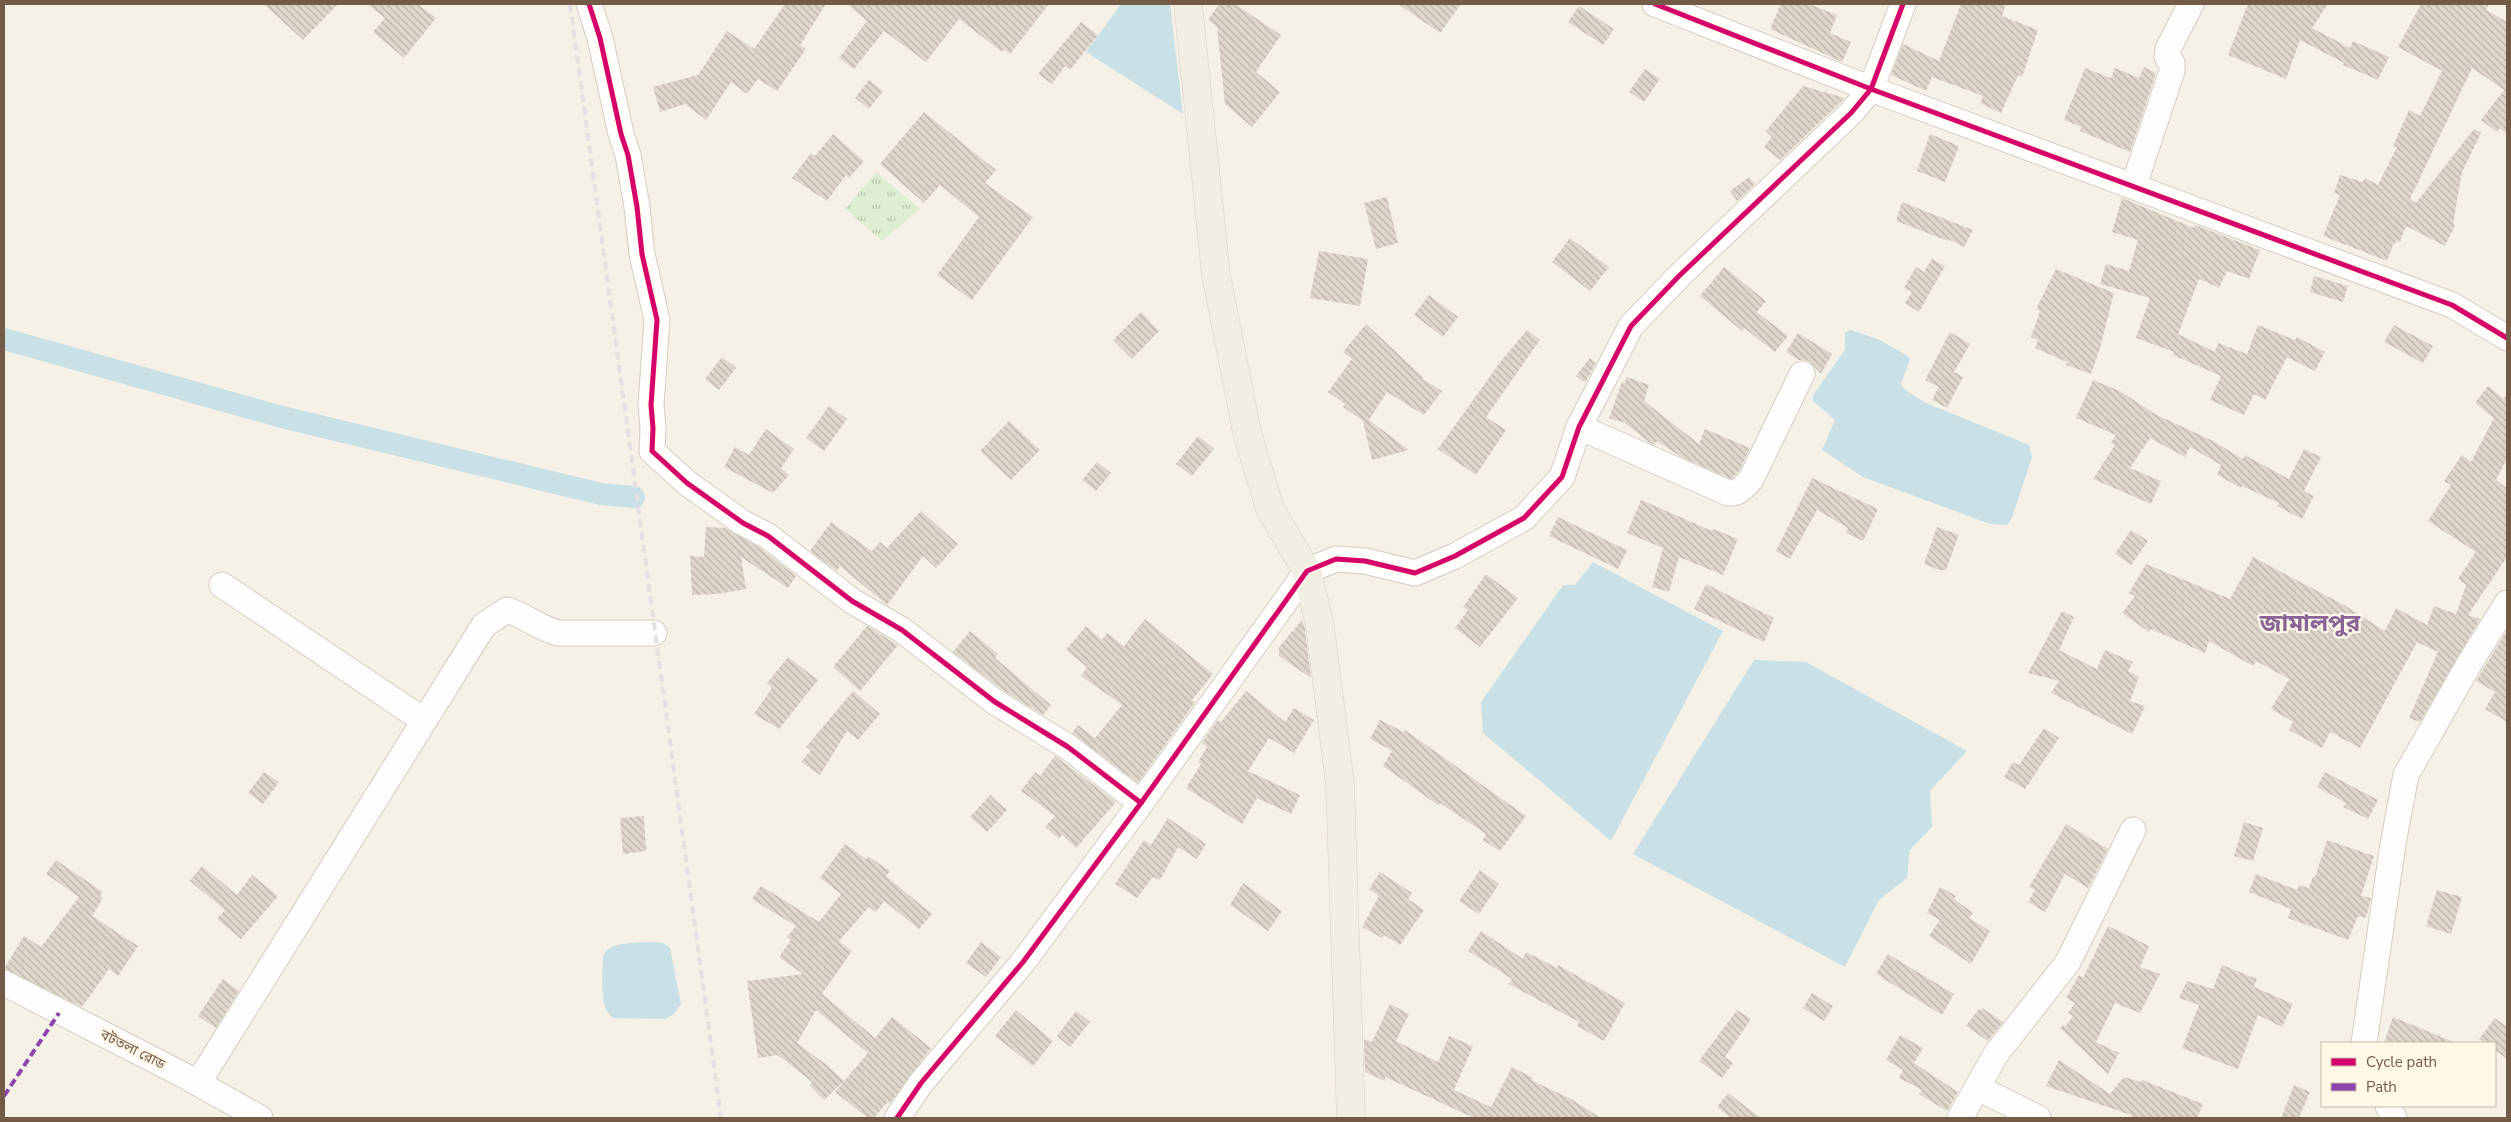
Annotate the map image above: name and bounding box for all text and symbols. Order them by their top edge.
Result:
district label: জামালপুর [2259,607,2361,639]
street label: বটতলা রোড [96,1025,169,1074]
legend [2321,1042,2496,1107]
text: Cycle path [2366,1052,2437,1072]
text: Path [2366,1077,2397,1097]

